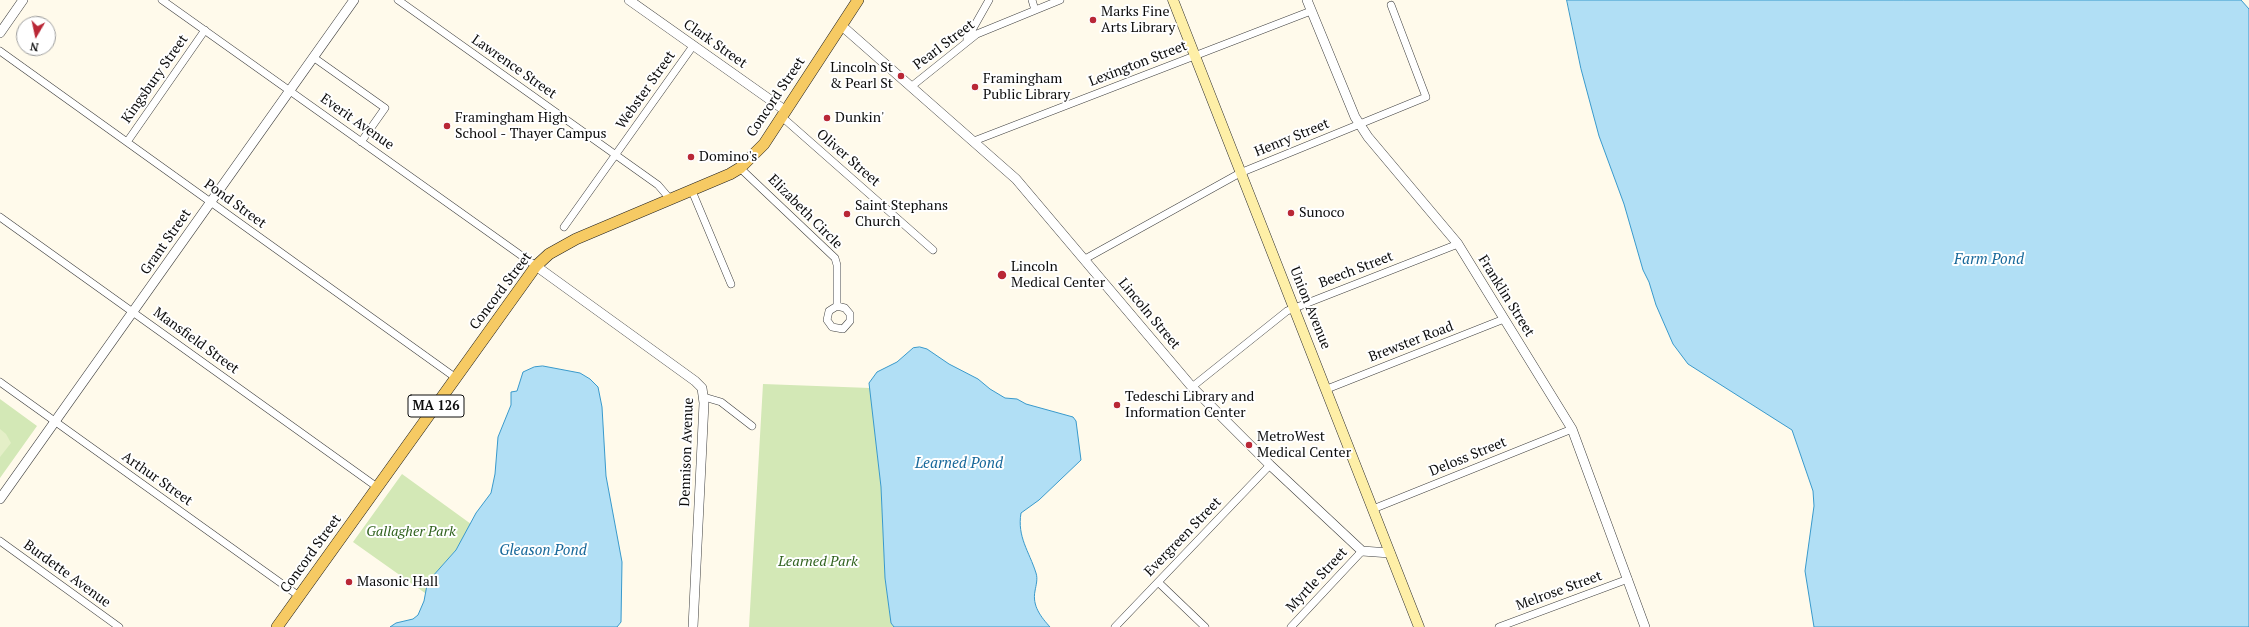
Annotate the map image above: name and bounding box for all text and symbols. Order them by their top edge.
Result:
place label: Marks Fine Arts Library [1101,4,1175,36]
marker: Marks Fine Arts Library [1088,15,1098,25]
north arrow [16,16,56,56]
street label: Clark Street [680,16,750,72]
street label: Pearl Street [910,17,978,73]
street label: Kingsbury Street [118,32,192,126]
street label: Lawrence Street [468,32,560,102]
street label: Lexington Street [1087,38,1189,90]
text: N [29,39,39,54]
street label: Webster Street [613,48,679,132]
street label: Concord Street [743,54,809,140]
place label: Lincoln St & Pearl St [830,60,893,92]
marker: Lincoln St & Pearl St [896,71,906,81]
place label: Framingham Public Library [983,71,1070,104]
marker: Framingham Public Library [970,82,980,92]
street label: Everit Avenue [317,90,397,154]
place label: Framingham High School - Thayer Campus [455,110,606,142]
place label: Dunkin' [835,110,884,126]
marker: Dunkin' [822,113,832,123]
street label: Henry Street [1252,115,1332,161]
marker: Framingham High School - Thayer Campus [442,121,452,131]
street label: Oliver Street [813,126,883,190]
place label: Domino's [699,149,757,165]
marker: Domino's [686,152,696,162]
street label: Elizabeth Circle [764,171,846,253]
street label: Pond Street [201,176,269,232]
place label: Saint Stephans Church [855,198,948,230]
place label: Sunoco [1299,205,1345,221]
street label: Grant Street [137,206,195,278]
marker: Sunoco [1286,208,1296,218]
marker: Saint Stephans Church [842,209,852,219]
street label: Beech Street [1316,248,1396,292]
street label: Concord Street [466,249,536,333]
water label: Farm Pond [1954,251,2024,269]
street label: Franklin Street [1474,252,1538,340]
place label: Lincoln Medical Center [1011,259,1105,292]
street label: Union Avenue [1286,264,1334,352]
marker: Lincoln Medical Center [996,269,1008,281]
street label: Lincoln Street [1114,275,1184,353]
street label: Mansfield Street [150,304,242,378]
street label: Brewster Road [1366,318,1456,366]
place label: Tedeschi Library and Information Center [1125,389,1254,422]
road number: MA 126 [408,395,464,417]
street label: Dennison Avenue [677,397,697,507]
marker: Tedeschi Library and Information Center [1112,400,1122,410]
place label: MetroWest Medical Center [1257,429,1351,462]
street label: Deloss Street [1427,434,1509,480]
marker: MetroWest Medical Center [1244,440,1254,450]
street label: Arthur Street [118,448,196,510]
water label: Learned Pond [915,455,1003,473]
street label: Evergreen Street [1141,494,1225,580]
street label: Concord Street [277,512,345,596]
park label: Gallagher Park [366,524,456,540]
street label: Burdette Avenue [20,537,114,611]
water label: Gleason Pond [499,542,587,560]
street label: Myrtle Street [1283,544,1351,616]
park label: Learned Park [778,554,858,570]
street label: Melrose Street [1514,568,1604,614]
place label: Masonic Hall [357,574,438,590]
marker: Masonic Hall [344,577,354,587]

